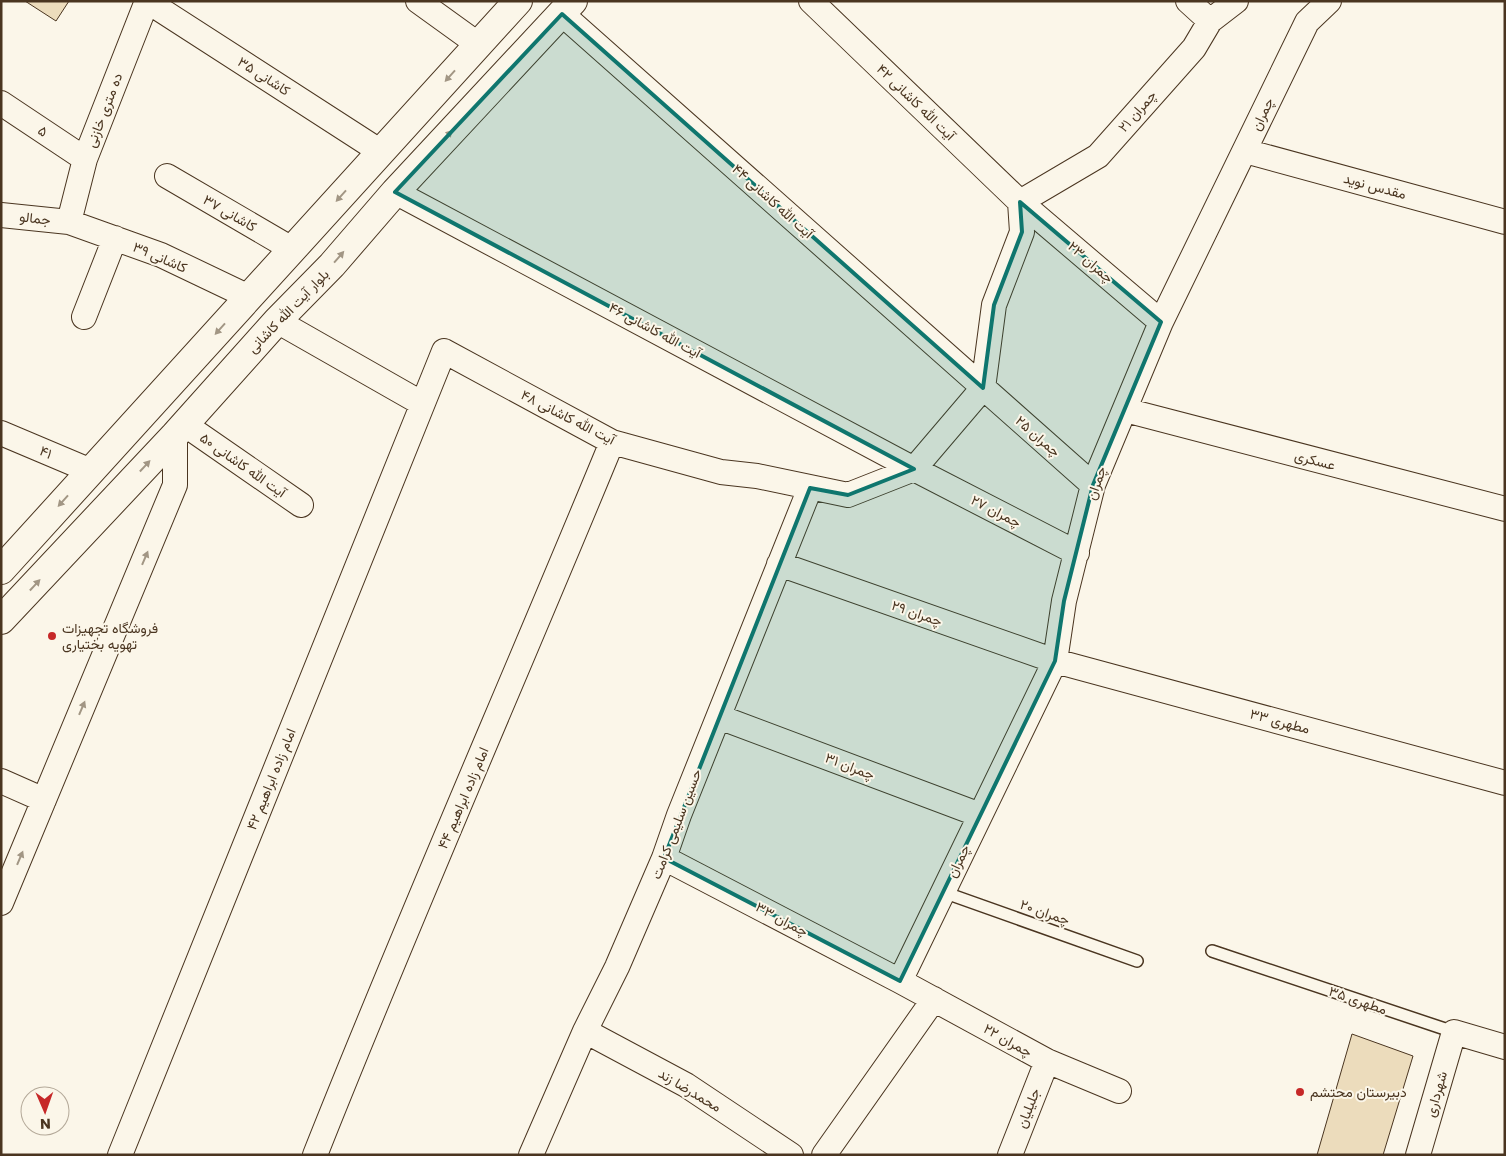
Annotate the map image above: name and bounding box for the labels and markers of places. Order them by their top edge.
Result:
place label: فروشگاه تجهیزات تهویه بختیاری [62,618,158,654]
marker: فروشگاه تجهیزات تهویه بختیاری [46,630,58,642]
place label: دبیرستان محتشم [1310,1082,1407,1102]
marker: دبیرستان محتشم [1294,1086,1306,1098]

